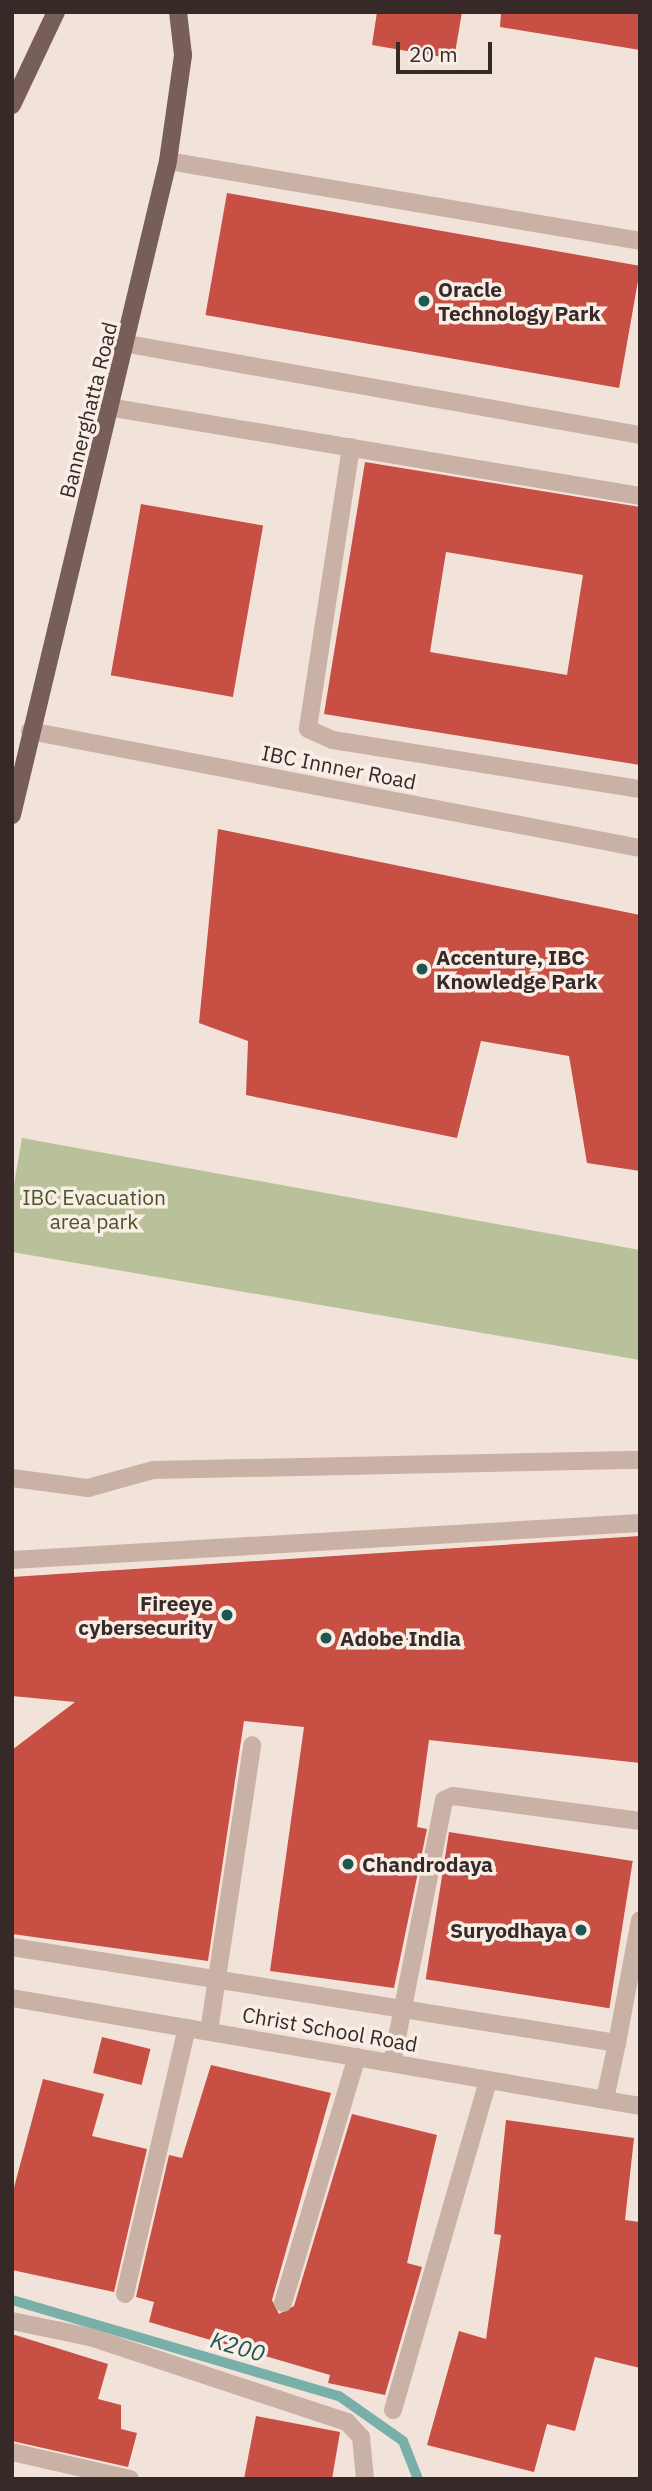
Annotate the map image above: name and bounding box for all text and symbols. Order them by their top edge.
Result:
scale bar [400,28,496,72]
text: 20 m [409,40,458,68]
place label: Oracle Technology Park [438,276,601,326]
marker: Oracle Technology Park [416,293,432,309]
street label: Bannerghatta Road [54,319,122,501]
street label: IBC Innner Road [260,740,418,794]
place label: Accenture, IBC Knowledge Park [436,944,597,994]
marker: Accenture, IBC Knowledge Park [414,961,430,977]
park label: IBC Evacuation area park [22,1184,166,1234]
place label: Fireeye cybersecurity [78,1590,213,1640]
marker: Fireeye cybersecurity [219,1607,235,1623]
place label: Adobe India [340,1625,461,1651]
marker: Adobe India [318,1630,334,1646]
place label: Chandrodaya [362,1851,493,1877]
marker: Chandrodaya [340,1856,356,1872]
place label: Suryodhaya [450,1917,567,1943]
marker: Suryodhaya [573,1922,589,1938]
street label: Christ School Road [240,2001,420,2057]
water label: K200 [207,2325,269,2367]

